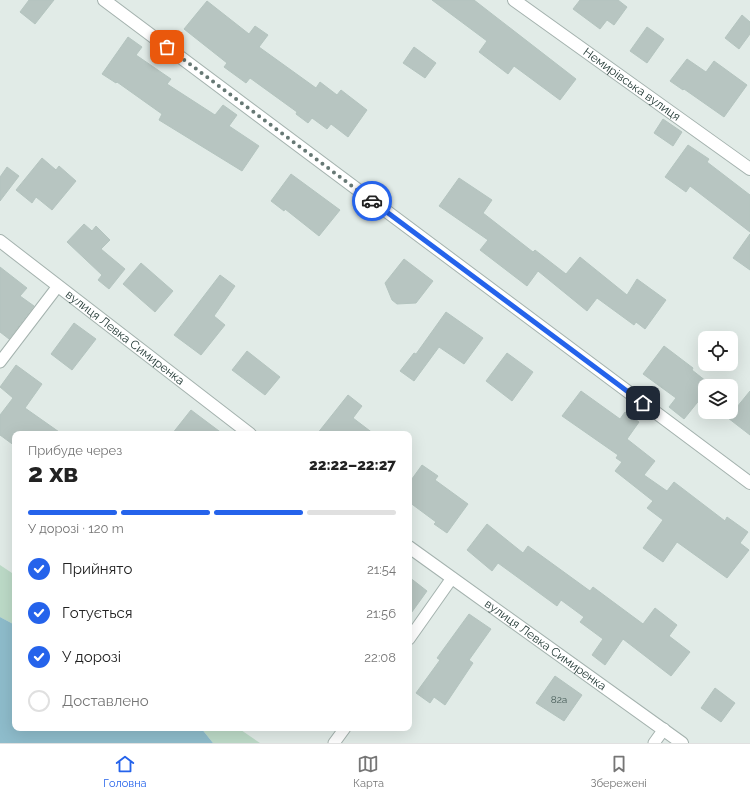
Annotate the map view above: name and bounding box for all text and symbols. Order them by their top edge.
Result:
pin [150,30,184,64]
icon: bag [156,36,178,58]
street label: Немирівська вулиця [581,45,683,124]
courier [352,181,392,221]
icon: car [361,190,383,212]
street label: вулиця Левка Симиренка [63,287,187,388]
map controls [698,331,738,419]
button: locate [698,331,738,371]
button: layers [698,379,738,419]
pin [626,386,660,420]
icon: home [632,392,654,414]
text: Прибуде через [28,443,122,458]
text: 22:22–22:27 [309,456,396,474]
text: 2 хв [28,458,78,488]
text: У дорозі · 120 m [28,521,124,536]
icon: check [28,558,50,580]
text: Прийнято [62,560,132,578]
text: 21:54 [367,562,396,577]
street label: вулиця Левка Симиренка [482,597,609,693]
icon: check [28,602,50,624]
text: Готується [62,604,132,622]
text: 21:56 [366,606,396,621]
icon: check [28,646,50,668]
text: У дорозі [62,648,121,666]
text: 22:08 [364,650,396,665]
text: Доставлено [62,692,149,710]
house number: 82а [551,694,567,705]
tab: Головна [103,753,147,790]
tab: Карта [353,753,384,790]
tab: Збережені [590,753,647,790]

